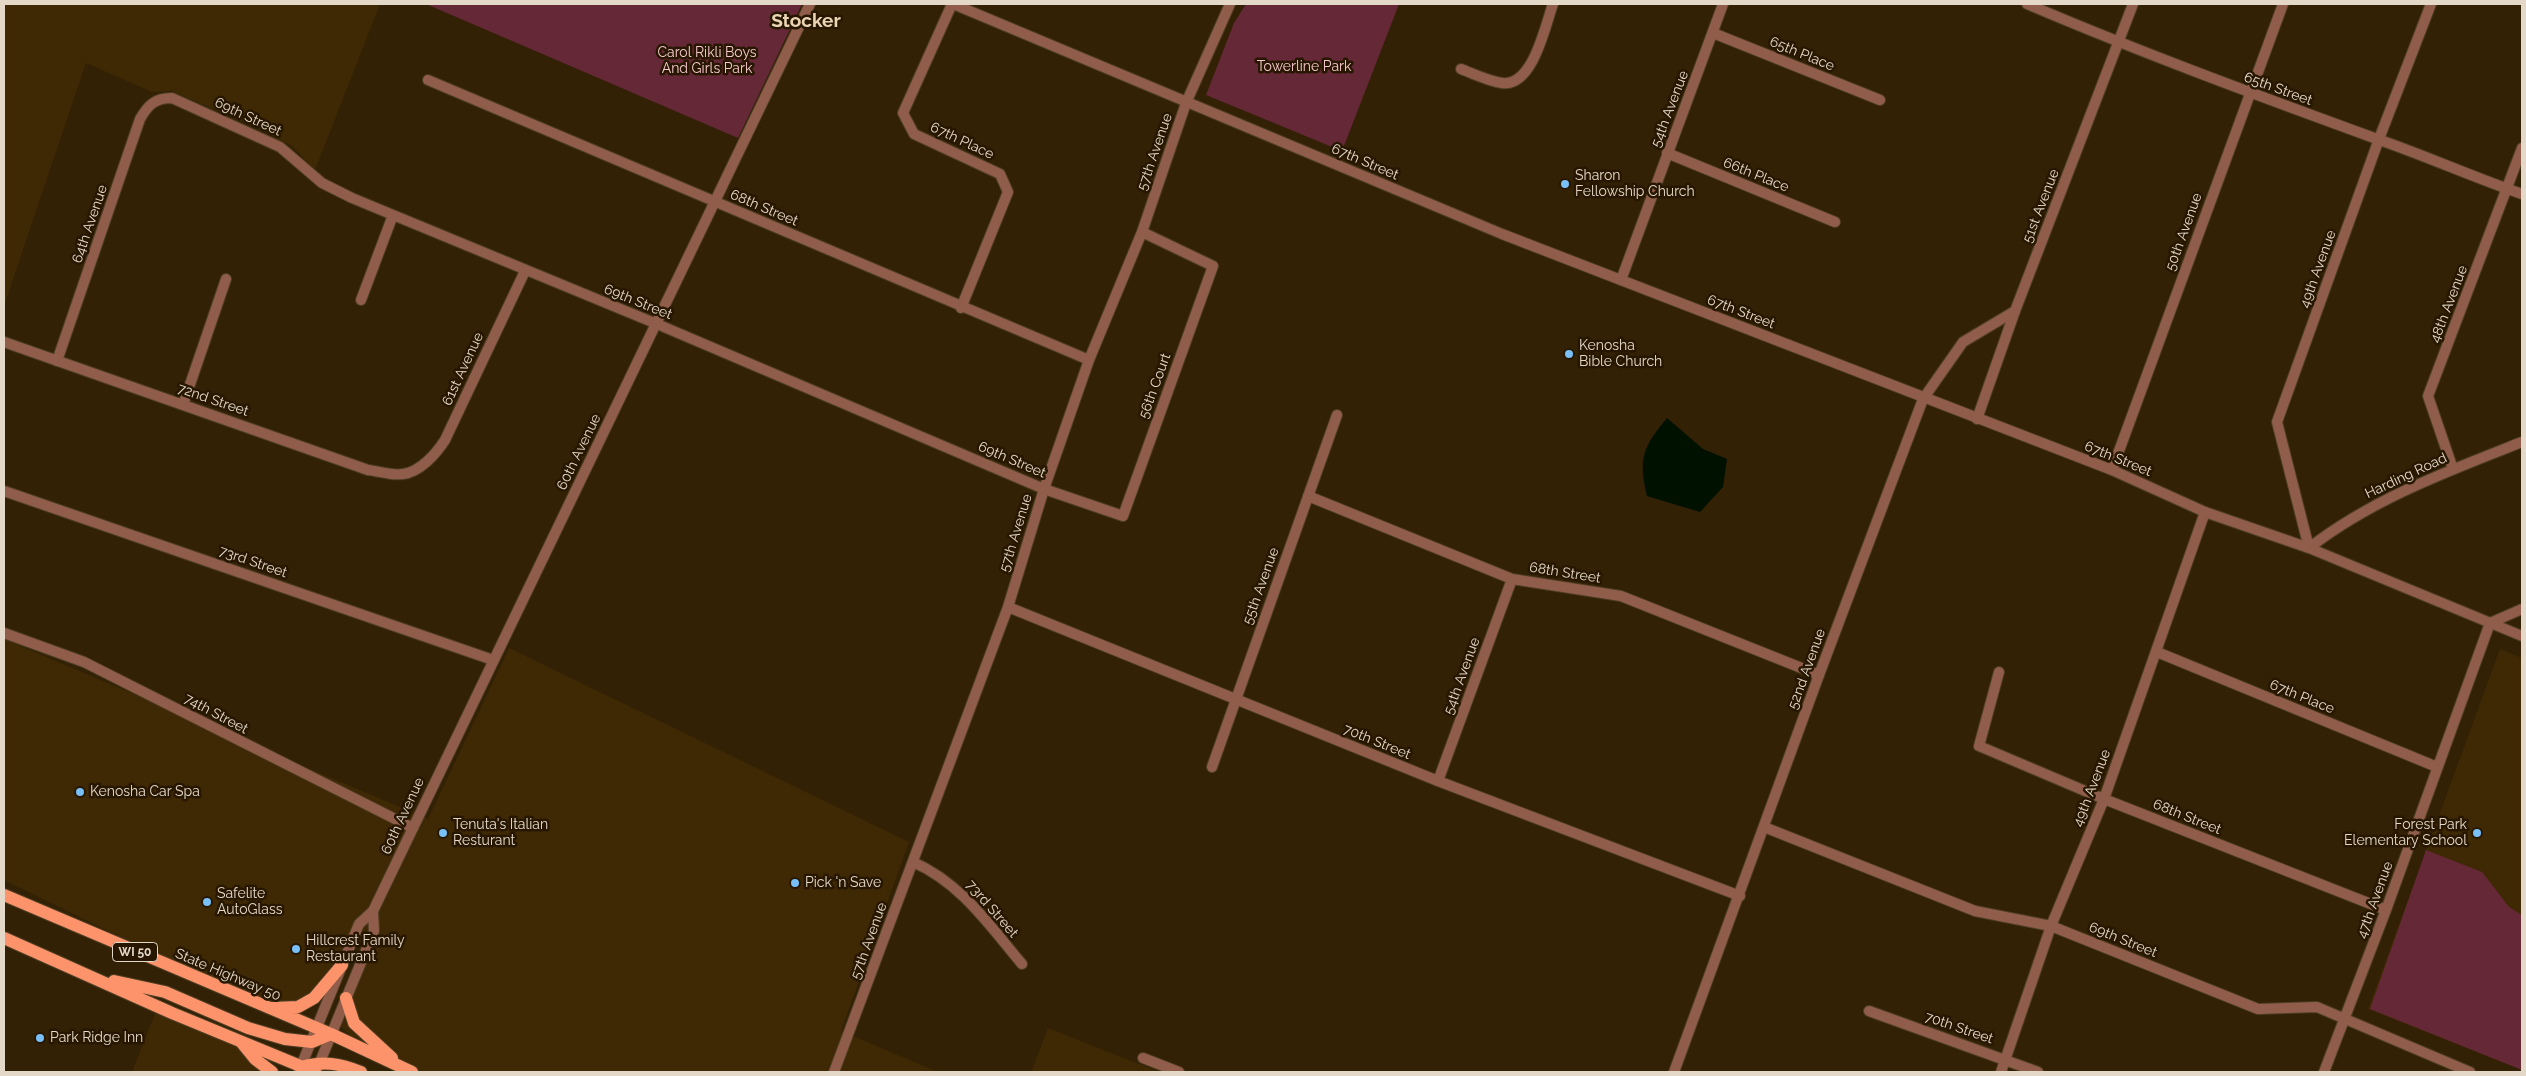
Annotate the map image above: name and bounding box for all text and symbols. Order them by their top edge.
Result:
district label: Stocker [771,10,841,32]
street label: 65th Place [1767,33,1837,75]
park label: Carol Rikli Boys And Girls Park [657,45,757,78]
park label: Towerline Park [1257,59,1351,75]
street label: 54th Avenue [1648,68,1692,150]
street label: 65th Street [2242,69,2314,109]
street label: 69th Street [212,94,284,140]
street label: 57th Avenue [1134,111,1176,193]
street label: 67th Place [927,119,997,163]
street label: 67th Street [1329,140,1401,184]
street label: 66th Place [1721,154,1791,196]
street label: 51st Avenue [2019,167,2063,245]
place label: Sharon Fellowship Church [1575,168,1695,200]
marker: Sharon Fellowship Church [1559,178,1571,190]
street label: 64th Avenue [69,183,111,265]
street label: 68th Street [728,186,800,230]
street label: 50th Avenue [2162,191,2206,273]
street label: 49th Avenue [2296,228,2340,310]
street label: 48th Avenue [2427,263,2471,345]
street label: 69th Street [602,281,674,323]
street label: 67th Street [1705,291,1777,333]
street label: 61st Avenue [439,330,487,408]
place label: Kenosha Bible Church [1579,338,1662,371]
marker: Kenosha Bible Church [1563,348,1575,360]
street label: 56th Court [1135,351,1175,421]
street label: 72nd Street [175,380,251,420]
street label: 60th Avenue [553,411,605,493]
street label: 69th Street [976,438,1048,482]
street label: 67th Street [2082,438,2154,480]
street label: Harding Road [2362,450,2450,502]
street label: 57th Avenue [996,492,1036,574]
street label: 73rd Street [217,543,289,581]
street label: 55th Avenue [1239,545,1283,627]
street label: 68th Street [1528,559,1602,587]
street label: 52nd Avenue [1785,626,1829,712]
street label: 54th Avenue [1440,635,1484,717]
street label: 67th Place [2267,676,2337,718]
street label: 74th Street [181,690,251,738]
street label: 70th Street [1341,721,1413,763]
street label: 49th Avenue [2070,747,2114,829]
street label: 60th Avenue [378,775,428,857]
place label: Kenosha Car Spa [90,784,200,800]
marker: Kenosha Car Spa [74,786,86,798]
street label: 68th Street [2150,796,2224,838]
place label: Tenuta's Italian Resturant [453,817,548,850]
place label: Forest Park Elementary School [2344,817,2467,850]
marker: Tenuta's Italian Resturant [437,827,449,839]
marker: Forest Park Elementary School [2471,827,2483,839]
street label: 47th Avenue [2353,859,2397,941]
place label: Pick 'n Save [805,875,881,891]
marker: Pick 'n Save [789,877,801,889]
street label: 73rd Street [962,877,1022,941]
place label: Safelite AutoGlass [217,886,283,919]
marker: Safelite AutoGlass [201,896,213,908]
street label: 57th Avenue [847,900,891,982]
street label: 69th Street [2087,919,2159,961]
place label: Hillcrest Family Restaurant [306,933,405,966]
road number: WI 50 [112,942,158,962]
marker: Hillcrest Family Restaurant [290,943,302,955]
street label: State Highway 50 [173,945,283,1005]
street label: 70th Street [1923,1008,1995,1048]
place label: Park Ridge Inn [50,1030,143,1046]
marker: Park Ridge Inn [34,1032,46,1044]

